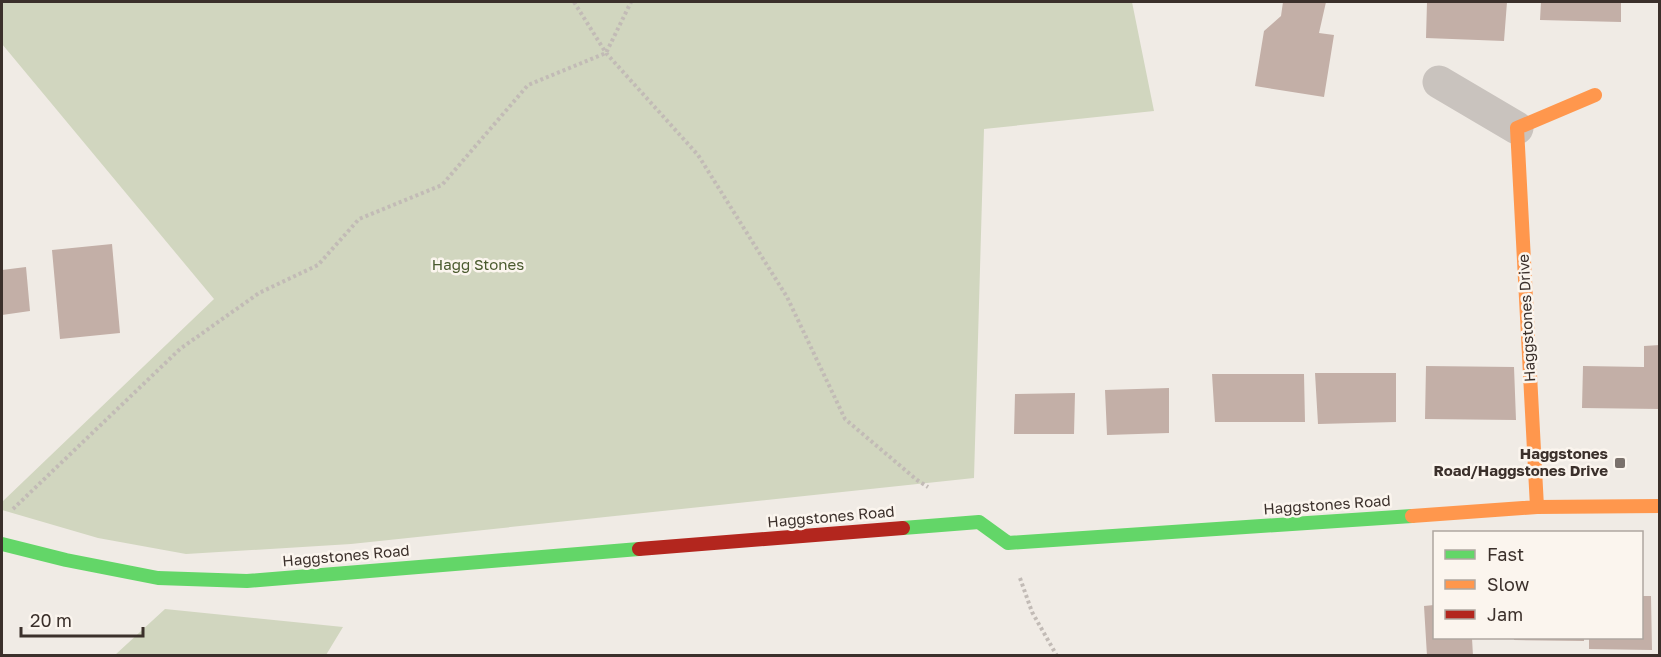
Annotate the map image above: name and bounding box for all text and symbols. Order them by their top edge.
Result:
street label: Haggstones Drive [1514,253,1538,382]
park label: Hagg Stones [432,255,524,273]
place label: Haggstones Road/Haggstones Drive [1433,444,1608,479]
marker: Haggstones Road/Haggstones Drive [1613,456,1627,470]
street label: Haggstones Road [1263,491,1391,517]
street label: Haggstones Road [767,501,895,531]
legend [1433,531,1643,639]
street label: Haggstones Road [282,540,410,570]
text: Fast [1487,543,1524,565]
text: Slow [1487,573,1530,595]
scale bar [21,600,142,638]
text: Jam [1487,603,1523,625]
text: 20 m [30,609,72,631]

